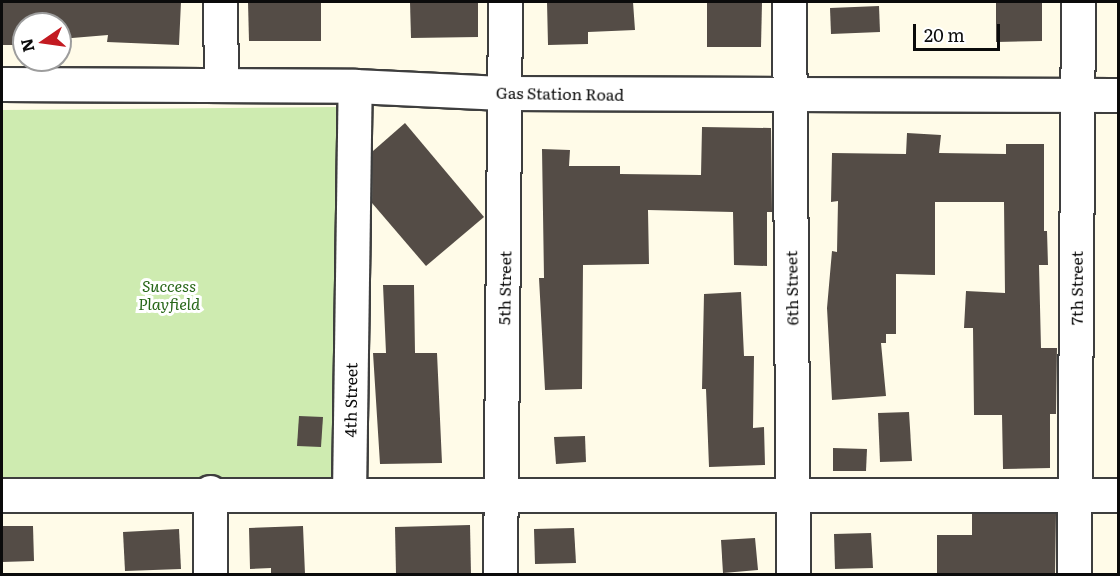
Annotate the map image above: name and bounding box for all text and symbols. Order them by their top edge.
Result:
north arrow [12,12,72,72]
scale bar [916,12,1003,50]
text: 20 m [924,21,965,48]
text: N [13,36,40,55]
street label: Gas Station Road [496,82,624,104]
street label: 5th Street [494,251,514,325]
street label: 6th Street [781,251,801,325]
street label: 7th Street [1066,251,1086,325]
park label: Success Playfield [138,275,200,313]
street label: 4th Street [340,362,360,438]

